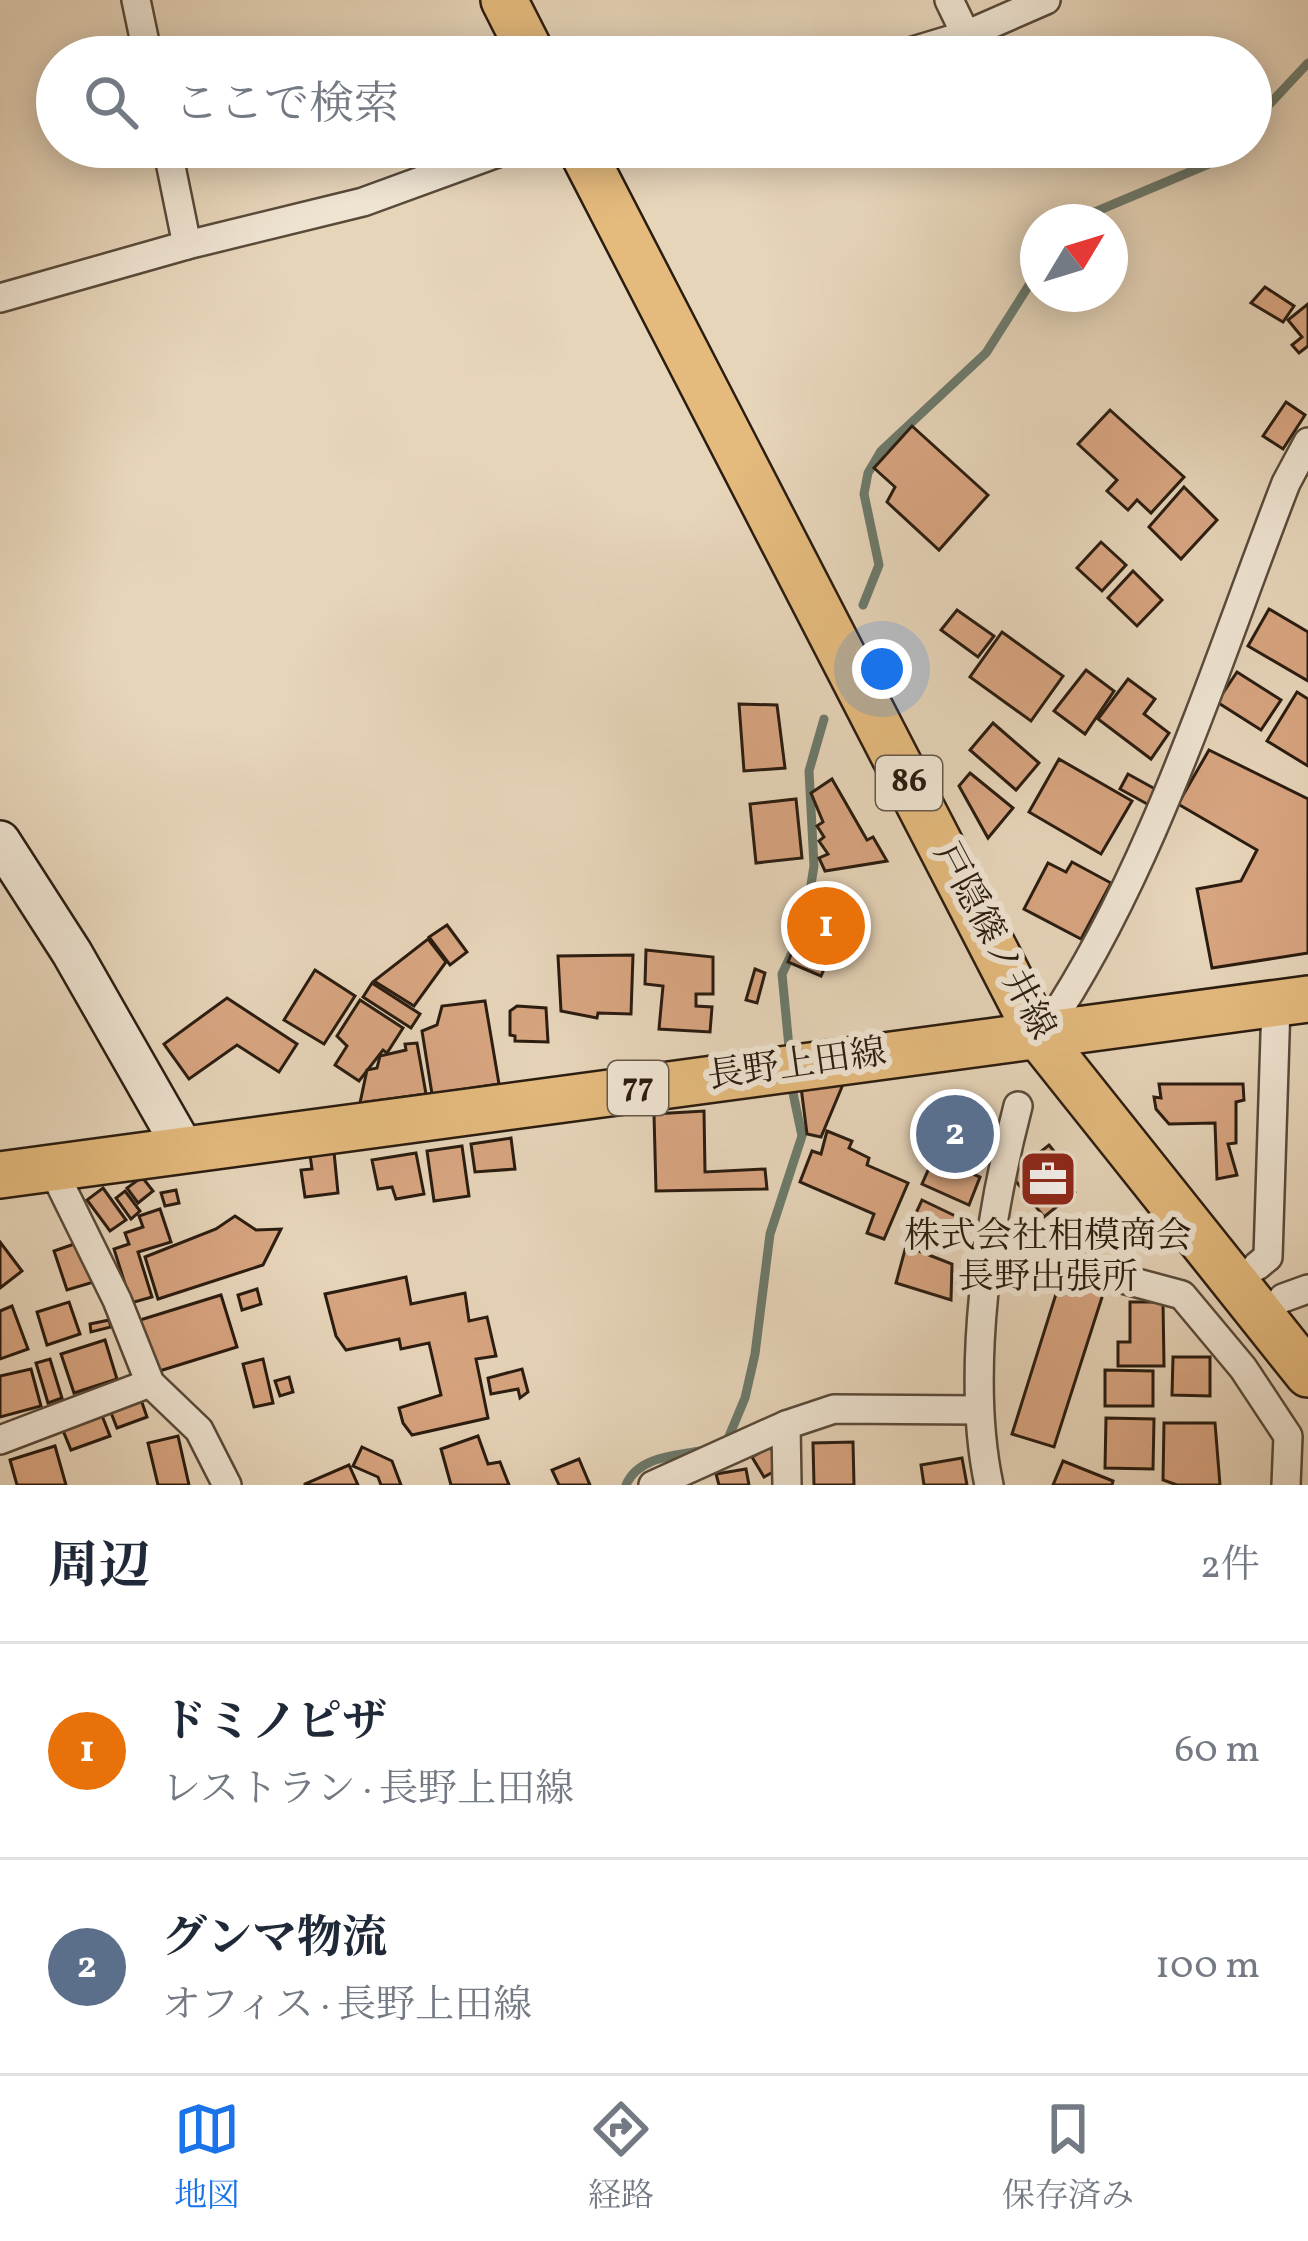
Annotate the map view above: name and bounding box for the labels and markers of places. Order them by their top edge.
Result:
pin: 1 [787,881,865,971]
pin: 2 [916,1089,994,1179]
office icon: 株式会社相模商会 長野出張所 [1017,1148,1079,1210]
place label: 株式会社相模商会 長野出張所 [904,1213,1192,1304]

